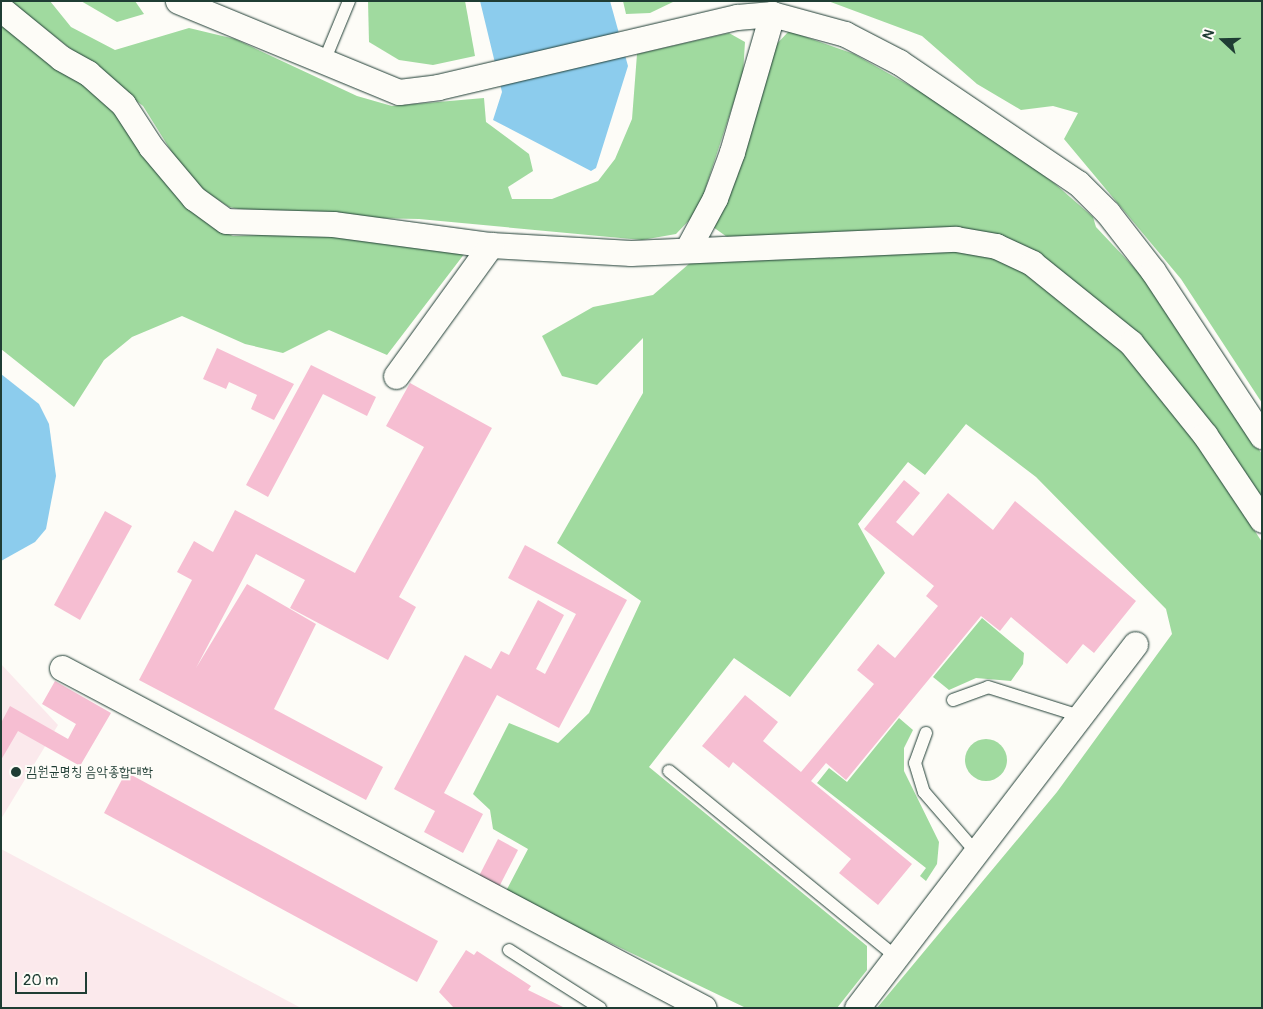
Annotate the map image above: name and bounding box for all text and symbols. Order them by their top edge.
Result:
north arrow [1198,15,1248,65]
text: N [1199,27,1218,42]
place label: 김원균명칭 음악종합대학 [26,764,153,780]
marker: 김원균명칭 음악종합대학 [10,766,22,778]
scale bar [18,962,90,994]
text: 20 m [23,971,58,990]

